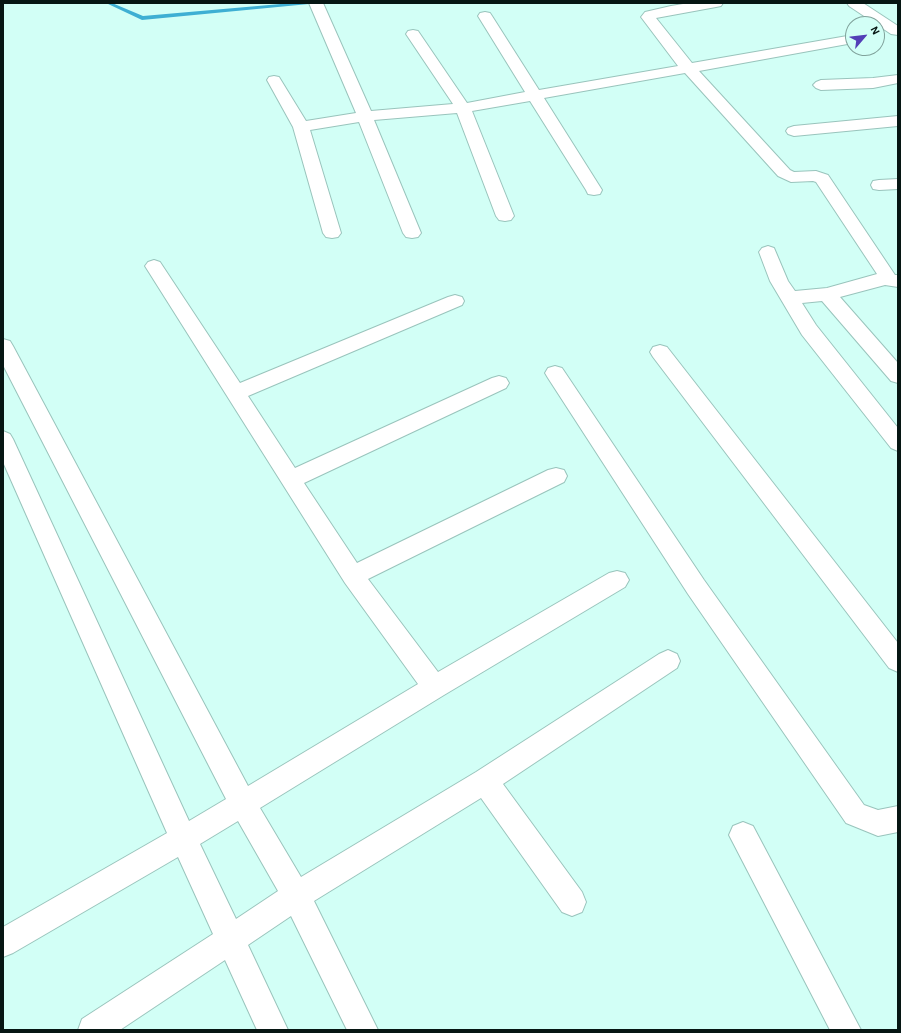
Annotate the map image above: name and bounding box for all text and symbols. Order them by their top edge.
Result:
north arrow [845,16,885,56]
text: N [869,25,882,37]

